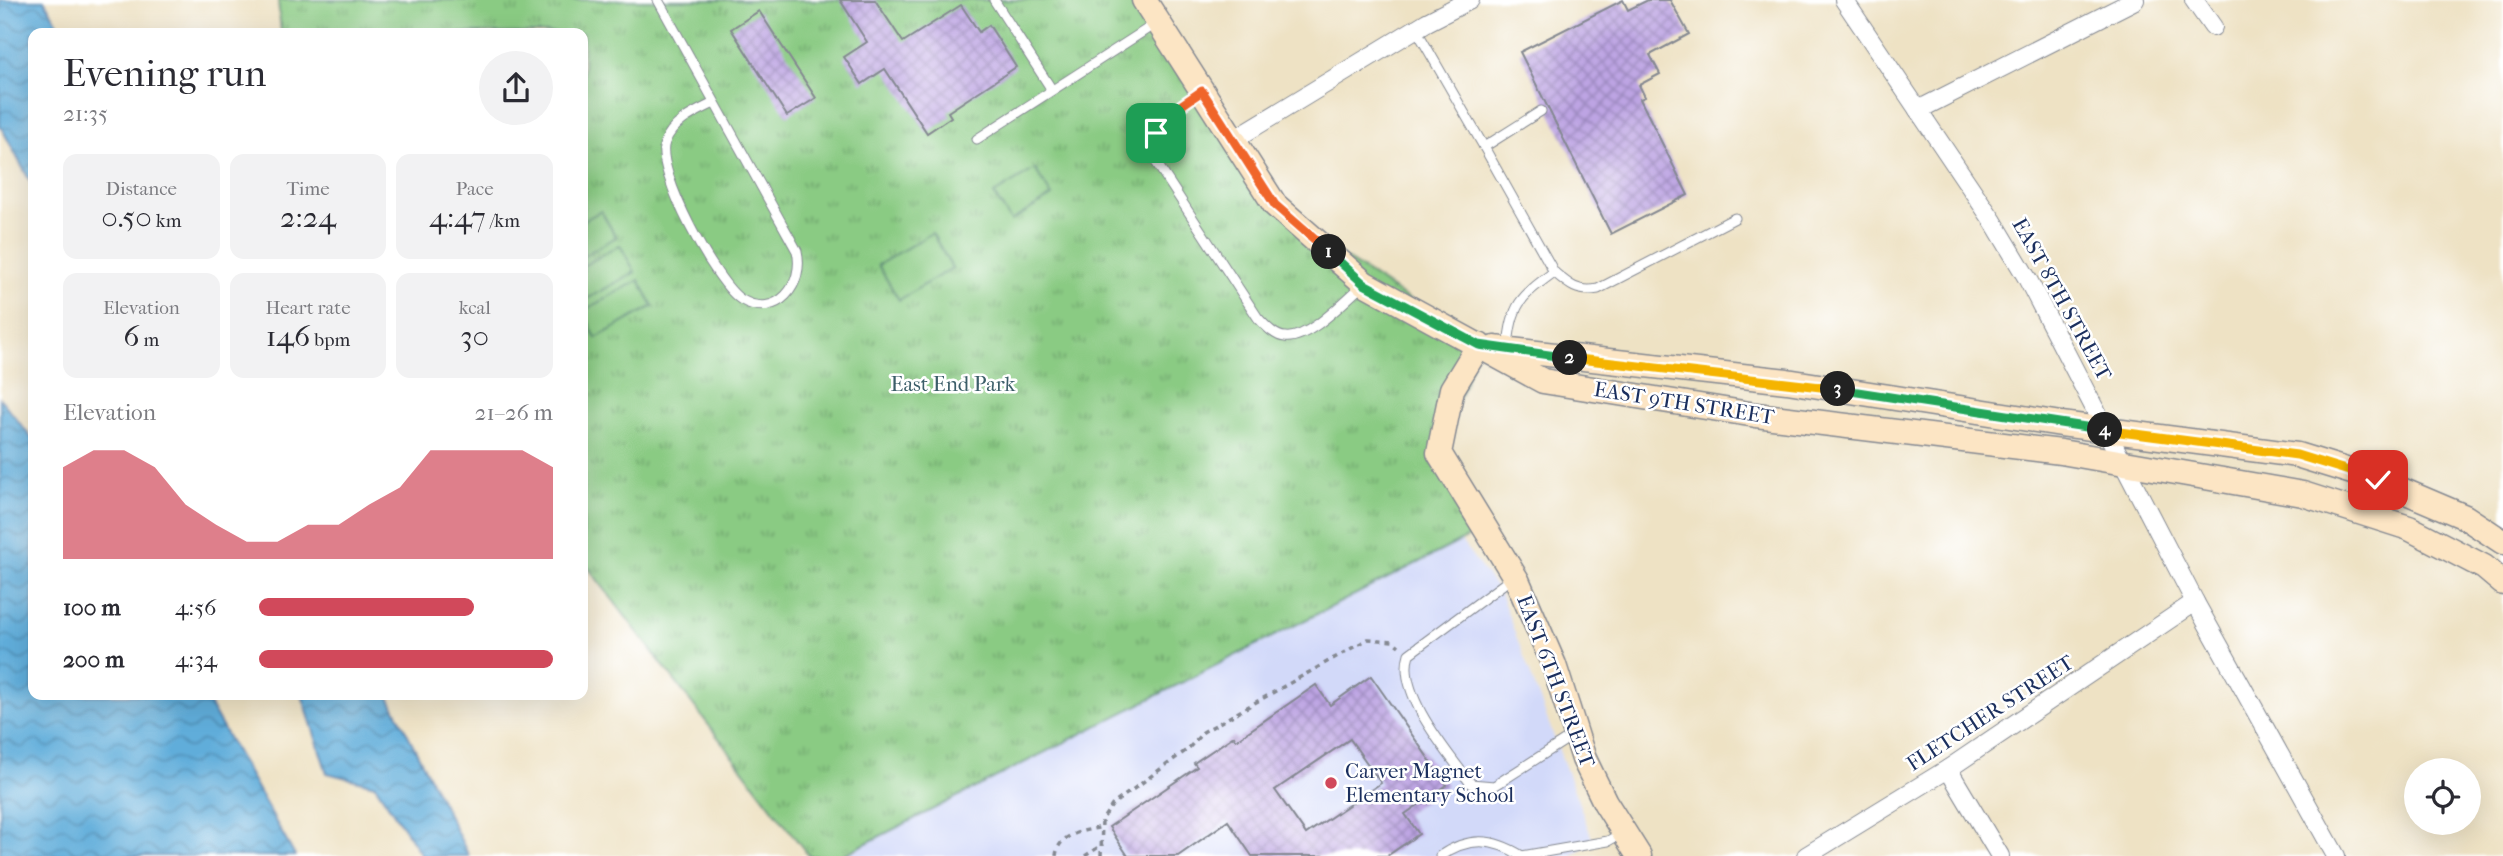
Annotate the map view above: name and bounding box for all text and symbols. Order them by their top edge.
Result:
text: Evening run [63,51,266,96]
button: share [479,51,553,125]
text: 21:35 [63,100,108,127]
pin [1126,103,1186,163]
icon: arrive [1137,114,1175,152]
text: Distance [106,178,177,200]
text: Time [286,178,330,200]
text: Pace [456,178,494,200]
text: 0.50 [101,200,152,235]
text: 2:24 [280,200,336,235]
text: 4:47 [429,200,486,235]
text: km [152,210,181,232]
text: /km [486,210,520,232]
street label: EAST 8TH STREET [2007,214,2117,385]
pin: 1 [1312,234,1346,270]
text: 1 [1325,240,1332,262]
text: Elevation [103,297,180,319]
text: Heart rate [265,297,351,319]
text: kcal [459,297,491,319]
text: 6 [123,319,140,354]
text: 146 [266,319,310,354]
text: 30 [460,319,489,354]
text: m [140,329,159,351]
text: bpm [310,329,350,351]
pin: 2 [1552,340,1588,376]
text: 2 [1565,346,1574,368]
park label: East End Park [891,372,1016,396]
pin: 3 [1820,372,1856,406]
street label: EAST 9TH STREET [1592,377,1777,429]
text: 3 [1834,377,1841,399]
text: Elevation [63,399,156,426]
text: 21–26 m [475,399,553,426]
pin: 4 [2088,412,2122,448]
text: 4 [2099,418,2110,440]
pin [2348,450,2408,510]
icon: check [2359,461,2397,499]
street label: EAST 6TH STREET [1512,591,1600,771]
text: 100 m [63,594,121,621]
text: 4:56 [175,594,217,621]
text: 200 m [63,646,124,673]
text: 4:34 [175,646,217,673]
street label: FLETCHER STREET [1902,650,2079,776]
map controls [2404,758,2481,835]
button: locate [2404,758,2481,835]
place label: Carver Magnet Elementary School [1345,759,1514,807]
marker: Carver Magnet Elementary School [1323,775,1339,791]

